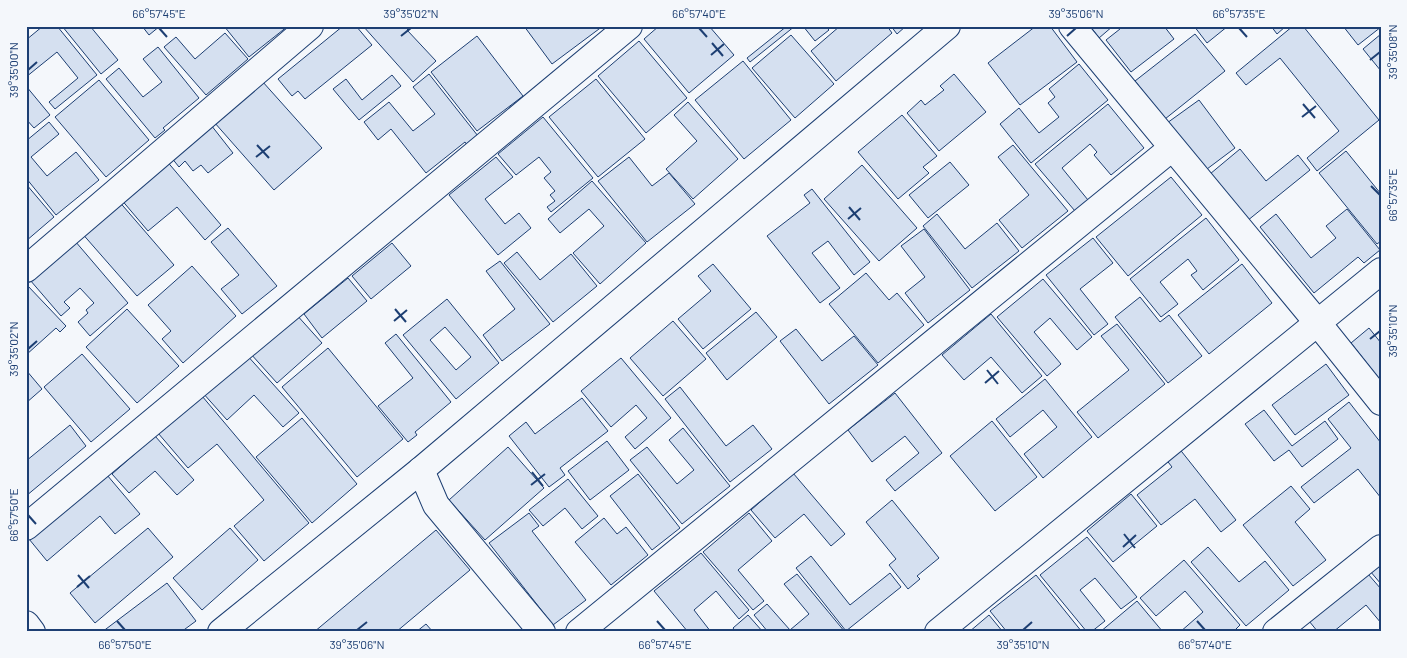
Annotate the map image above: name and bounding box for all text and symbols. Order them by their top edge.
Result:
text: 66°57'45"E [132,6,186,20]
text: 39°35'02"N [383,6,439,20]
text: 66°57'40"E [672,6,726,20]
text: 39°35'06"N [1048,6,1104,20]
text: 66°57'35"E [1212,6,1266,20]
text: 39°35'08"N [1385,24,1399,80]
text: 39°35'00"N [6,42,20,98]
text: 66°57'35"E [1385,168,1399,222]
text: 39°35'10"N [1385,304,1399,358]
text: 39°35'02"N [6,321,20,377]
text: 66°57'50"E [6,488,20,542]
text: 66°57'50"E [98,637,152,651]
text: 39°35'06"N [329,637,385,651]
text: 66°57'45"E [638,637,692,651]
text: 39°35'10"N [996,637,1050,651]
text: 66°57'40"E [1178,637,1232,651]

